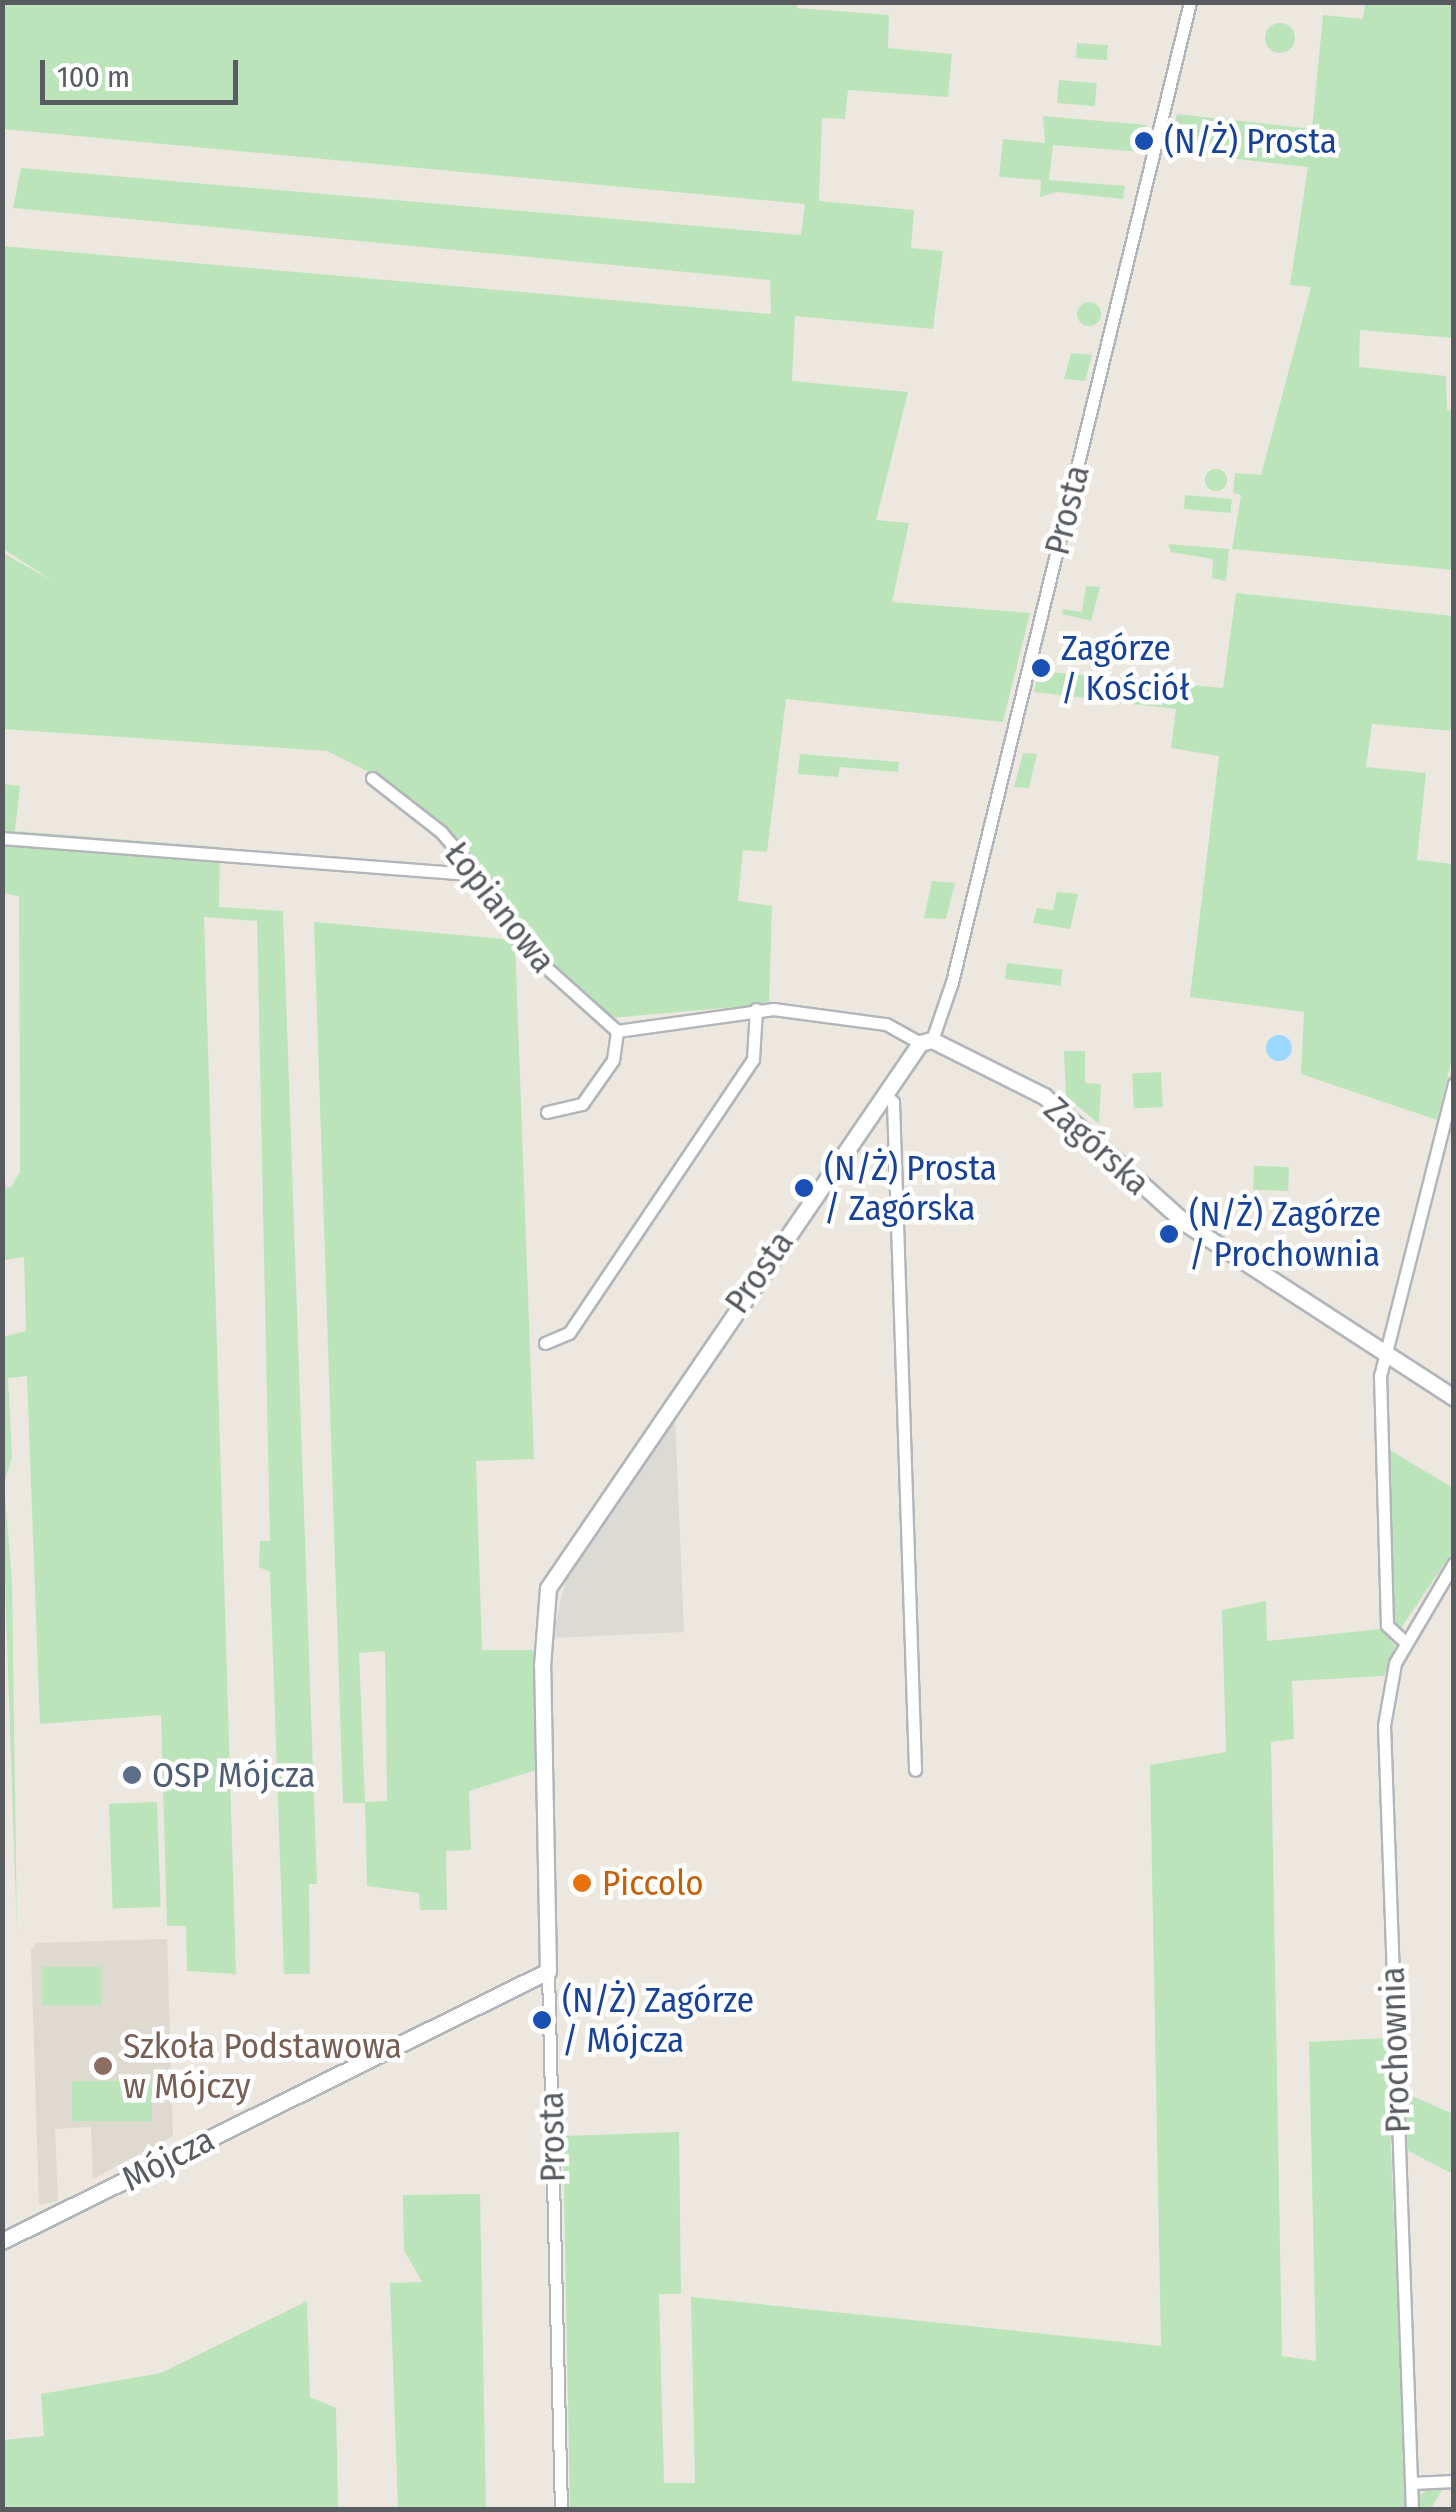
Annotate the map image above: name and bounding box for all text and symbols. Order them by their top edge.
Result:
scale bar [45,40,242,102]
text: 100 m [57,59,130,95]
place label: (N/Ż) Prosta [1164,120,1337,162]
marker: (N/Ż) Prosta [1133,130,1155,152]
street label: Prosta [1036,461,1098,559]
place label: Zagórze / Kościół [1061,627,1189,709]
marker: Zagórze / Kościół [1030,657,1052,679]
street label: Łopianowa [436,833,564,981]
street label: Zagórska [1036,1088,1158,1204]
place label: (N/Ż) Prosta / Zagórska [824,1147,997,1229]
marker: (N/Ż) Prosta / Zagórska [793,1177,815,1199]
place label: (N/Ż) Zagórze / Prochownia [1189,1193,1381,1275]
street label: Prosta [716,1223,802,1321]
marker: (N/Ż) Zagórze / Prochownia [1158,1223,1180,1245]
place label: OSP Mójcza [152,1754,316,1796]
marker: OSP Mójcza [121,1764,143,1786]
place label: Piccolo [602,1862,704,1904]
marker: Piccolo [571,1872,593,1894]
street label: Prochownia [1371,1966,1419,2134]
place label: (N/Ż) Zagórze / Mójcza [562,1979,754,2061]
marker: (N/Ż) Zagórze / Mójcza [531,2009,553,2031]
place label: Szkoła Podstawowa w Mójczy [123,2025,402,2107]
marker: Szkoła Podstawowa w Mójczy [92,2055,114,2077]
street label: Prosta [530,2091,574,2183]
street label: Mójcza [115,2118,221,2200]

